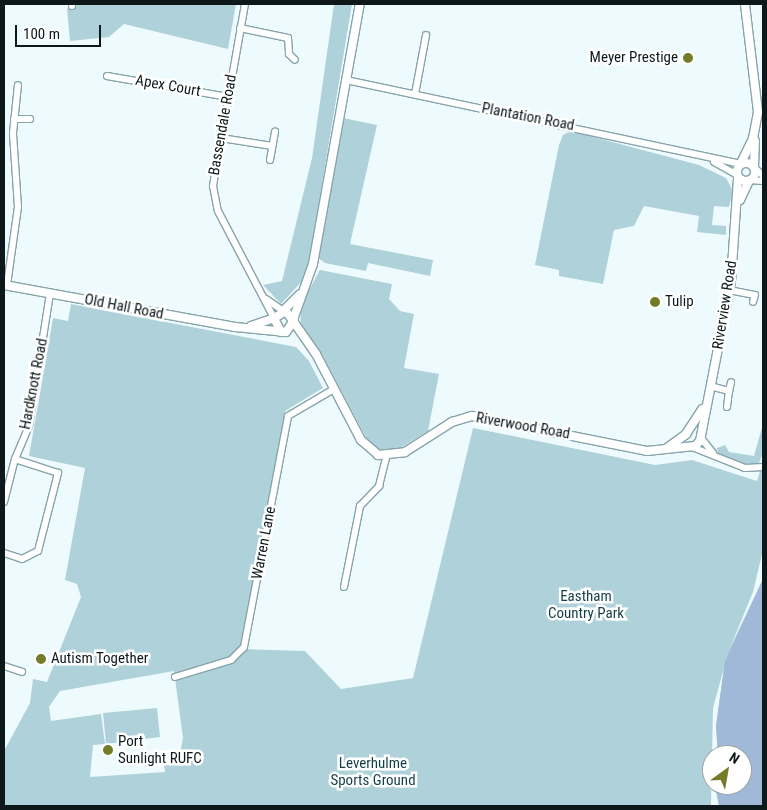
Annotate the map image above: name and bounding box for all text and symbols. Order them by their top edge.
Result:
scale bar [18,15,104,47]
text: 100 m [23,25,60,43]
place label: Meyer Prestige [590,49,678,67]
marker: Meyer Prestige [682,52,694,64]
street label: Apex Court [134,71,202,101]
street label: Bassendale Road [205,73,241,177]
street label: Plantation Road [480,99,576,135]
street label: Riverview Road [709,259,741,351]
street label: Old Hall Road [83,291,165,323]
place label: Tulip [665,293,694,311]
marker: Tulip [649,296,661,308]
street label: Hardknott Road [16,337,52,431]
street label: Riverwood Road [475,409,571,443]
street label: Warren Lane [248,505,280,581]
park label: Eastham Country Park [548,587,624,622]
place label: Autism Together [51,650,149,668]
marker: Autism Together [35,653,47,665]
place label: Port Sunlight RUFC [118,732,202,767]
marker: Port Sunlight RUFC [102,744,114,756]
north arrow [702,745,752,795]
text: N [727,749,742,767]
park label: Leverhulme Sports Ground [330,754,416,789]

